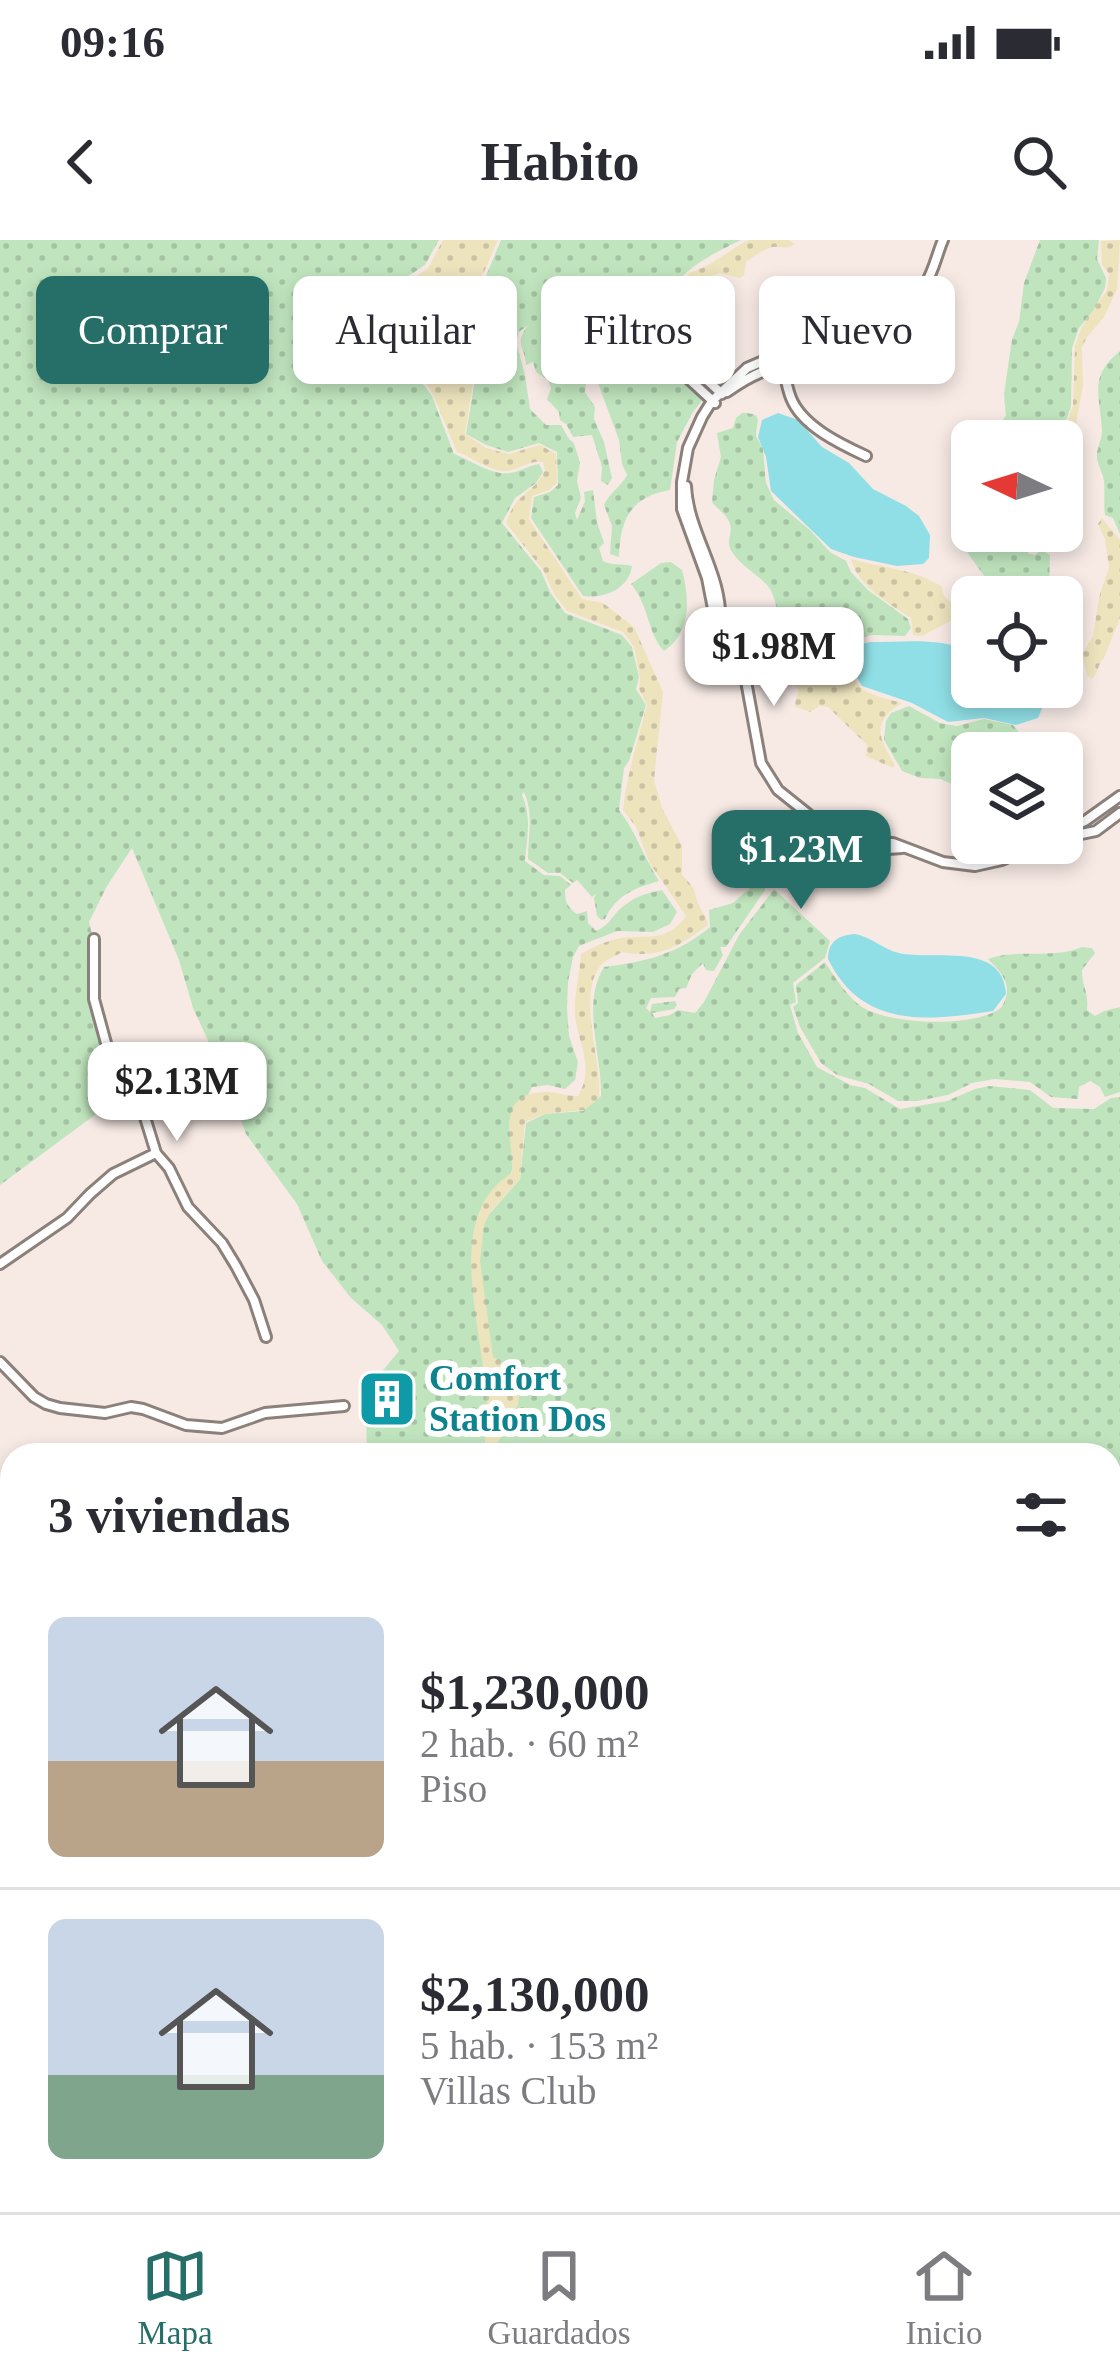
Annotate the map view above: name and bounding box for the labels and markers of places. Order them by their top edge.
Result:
pin: $1.98M [676,607,872,709]
pin: $1.23M [703,810,899,912]
pin: $2.13M [79,1042,275,1144]
place label: Comfort Station Dos [429,1358,606,1439]
building icon: Comfort Station Dos [356,1368,418,1430]

